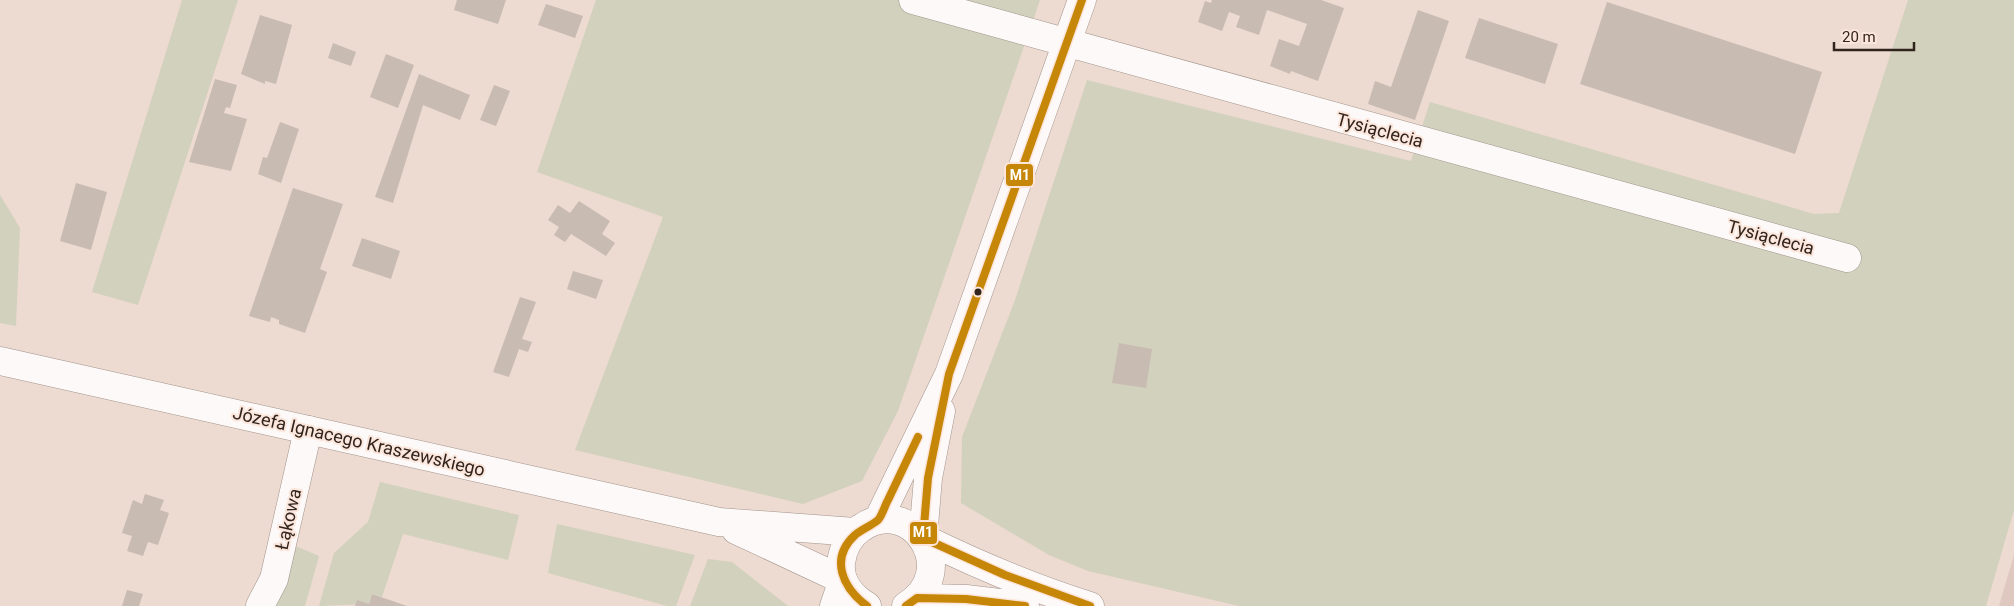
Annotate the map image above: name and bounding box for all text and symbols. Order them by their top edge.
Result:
scale bar [1834,20,1914,52]
text: 20 m [1842,28,1876,46]
street label: Tysiąclecia [1334,108,1426,152]
line badge: M1 [1005,163,1034,187]
text: M1 [1010,167,1030,183]
street label: Tysiąclecia [1725,215,1817,259]
unlabelled marker [973,287,983,297]
street label: Józefa Ignacego Kraszewskiego [231,402,487,480]
street label: Łąkowa [271,486,305,552]
line badge: M1 [909,521,938,545]
text: M1 [913,524,933,540]

